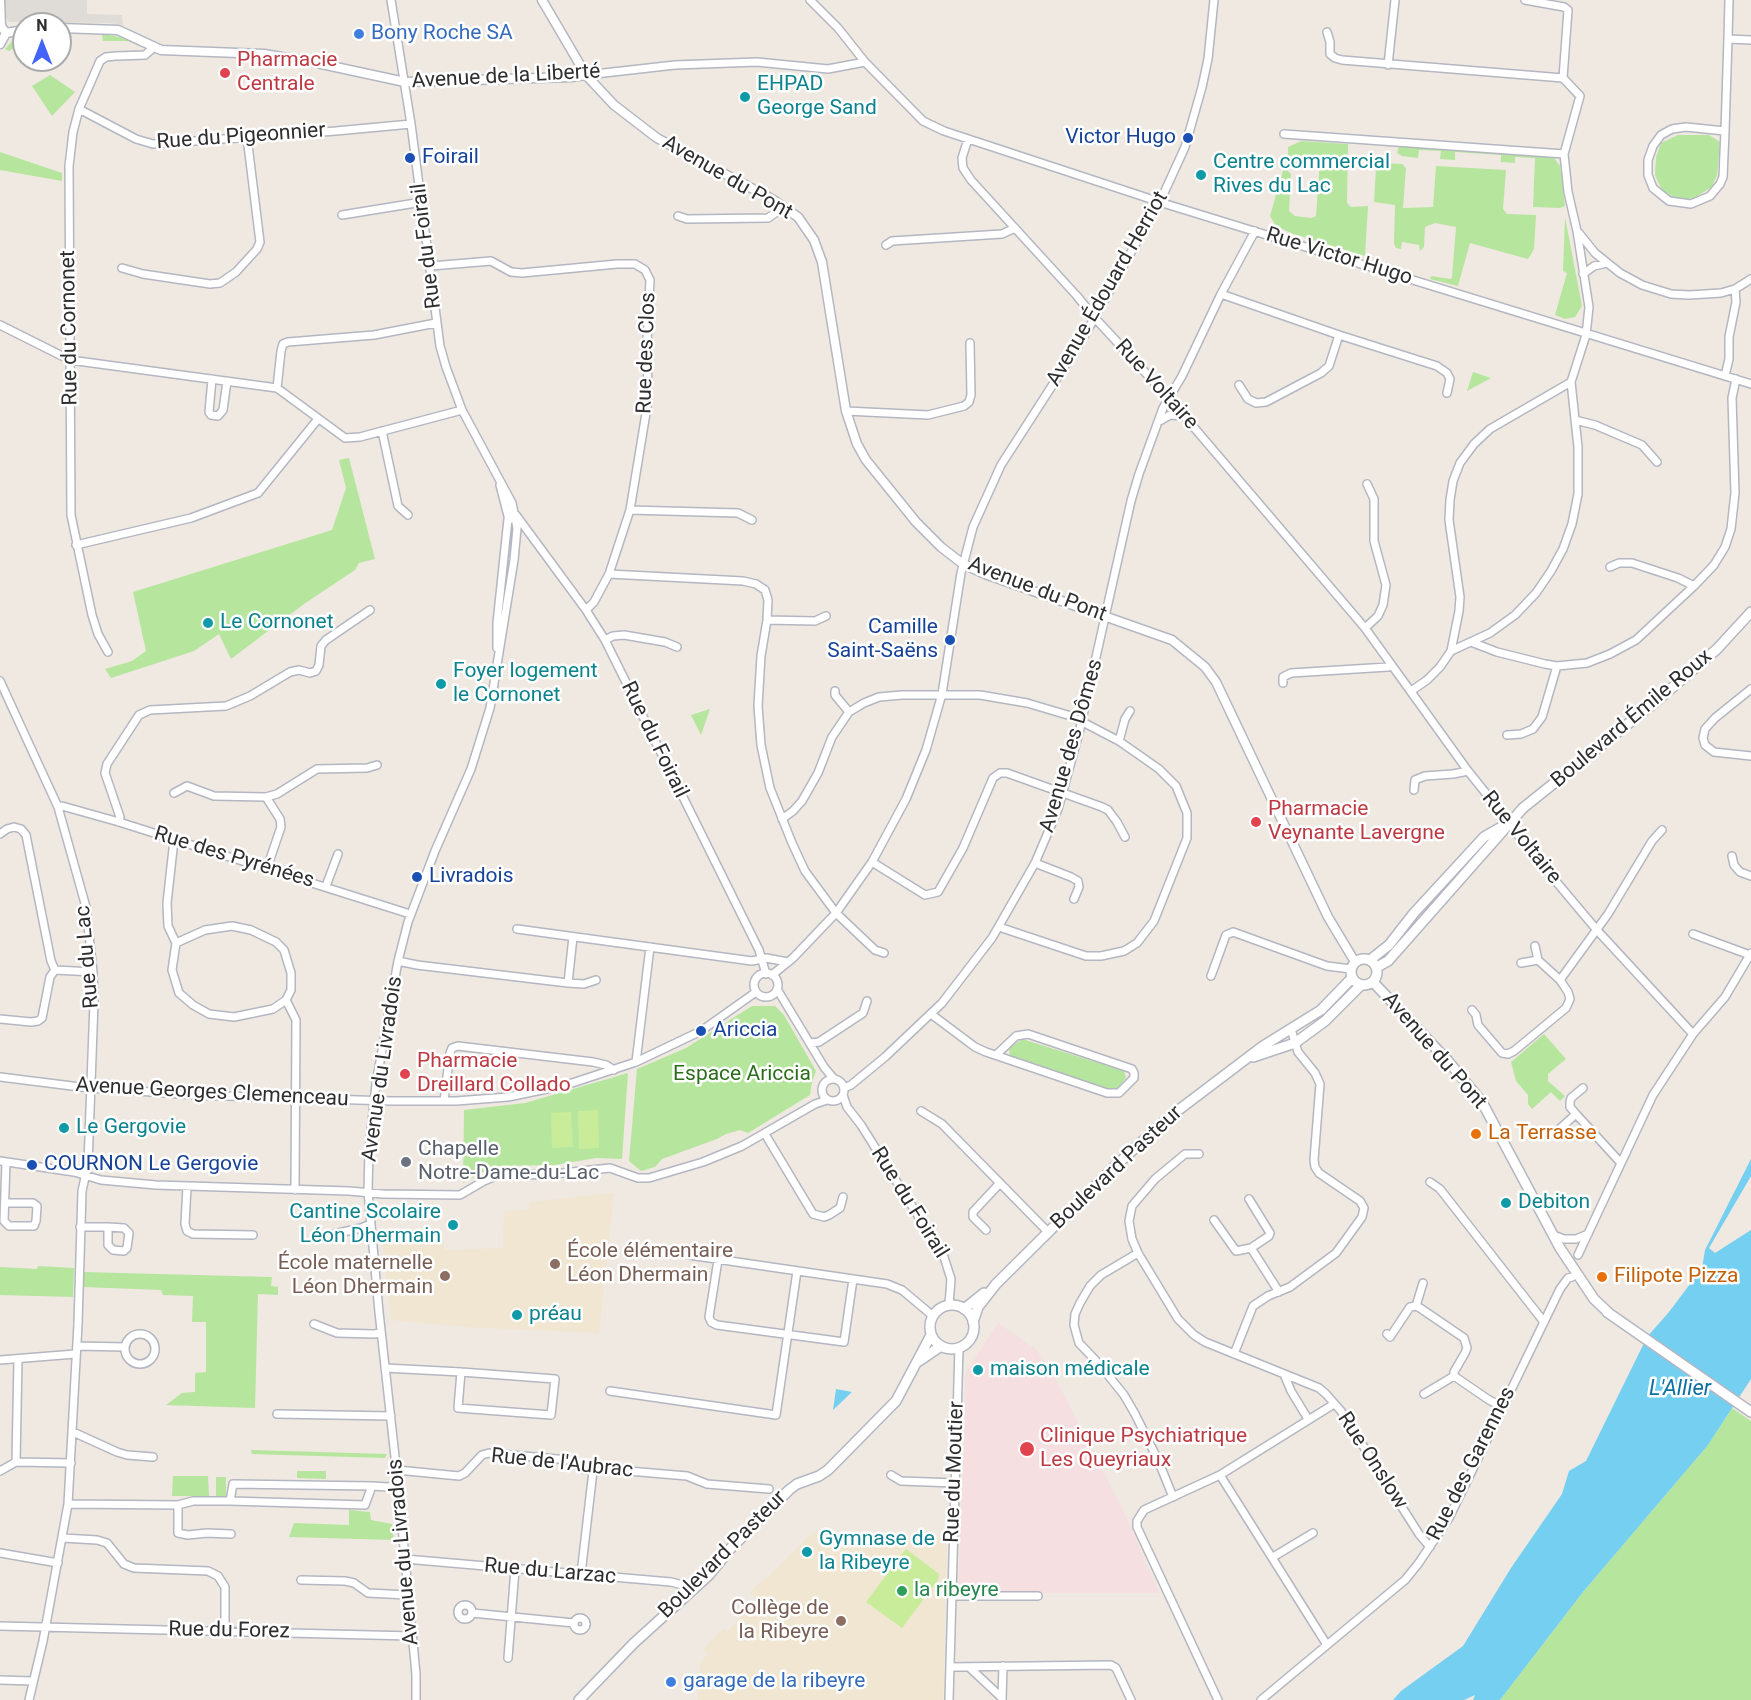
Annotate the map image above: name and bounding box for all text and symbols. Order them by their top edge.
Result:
north arrow [12,12,72,72]
text: N [36,16,48,35]
place label: Bony Roche SA [371,21,513,47]
marker: Bony Roche SA [352,27,366,41]
place label: Pharmacie Centrale [237,48,337,98]
street label: Avenue de la Liberté [411,59,601,95]
marker: Pharmacie Centrale [218,66,232,80]
place label: EHPAD George Sand [757,72,877,122]
marker: EHPAD George Sand [738,90,752,104]
street label: Rue du Pigeonnier [156,119,326,155]
place label: Victor Hugo [1065,125,1176,151]
street label: Avenue du Pont [657,131,797,225]
marker: Victor Hugo [1181,131,1195,145]
place label: Foirail [422,145,479,171]
place label: Centre commercial Rives du Lac [1213,150,1390,200]
marker: Foirail [403,151,417,165]
marker: Centre commercial Rives du Lac [1194,168,1208,182]
street label: Rue du Foirail [407,182,447,310]
street label: Avenue Édouard Herriot [1042,187,1174,391]
street label: Rue Victor Hugo [1263,223,1415,291]
street label: Rue du Cornonet [56,250,84,406]
street label: Rue des Clos [632,292,662,414]
street label: Rue Voltaire [1109,335,1203,435]
street label: Avenue du Pont [964,552,1110,628]
place label: Le Cornonet [220,610,334,636]
place label: Camille Saint-Saëns [827,615,938,665]
marker: Le Cornonet [201,616,215,630]
marker: Camille Saint-Saëns [943,633,957,647]
street label: Boulevard Émile Roux [1547,644,1717,794]
street label: Avenue des Dômes [1035,656,1109,836]
place label: Foyer logement le Cornonet [453,659,598,709]
marker: Foyer logement le Cornonet [434,677,448,691]
street label: Rue du Foirail [615,678,693,802]
street label: Rue Voltaire [1476,786,1566,890]
place label: Pharmacie Veynante Lavergne [1268,797,1445,847]
marker: Pharmacie Veynante Lavergne [1249,815,1263,829]
street label: Rue des Pyrénées [151,822,317,894]
place label: Livradois [429,864,513,890]
marker: Livradois [410,870,424,884]
street label: Rue du Lac [71,904,105,1010]
street label: Avenue du Livradois [358,975,408,1163]
street label: Avenue du Pont [1377,988,1491,1114]
place label: Ariccia [713,1018,777,1044]
marker: Ariccia [694,1024,708,1038]
place label: Pharmacie Dreillard Collado [417,1049,571,1099]
park label: Espace Ariccia [673,1062,811,1088]
marker: Pharmacie Dreillard Collado [398,1067,412,1081]
street label: Avenue Georges Clemenceau [75,1073,349,1113]
street label: Boulevard Pasteur [1046,1101,1188,1235]
place label: Le Gergovie [76,1115,186,1141]
marker: Le Gergovie [57,1121,71,1135]
place label: La Terrasse [1488,1121,1597,1147]
marker: La Terrasse [1469,1127,1483,1141]
place label: Chapelle Notre-Dame-du-Lac [418,1137,599,1187]
street label: Rue du Foirail [865,1143,953,1263]
place label: COURNON Le Gergovie [44,1152,258,1178]
marker: Chapelle Notre-Dame-du-Lac [399,1155,413,1169]
marker: COURNON Le Gergovie [25,1158,39,1172]
place label: Debiton [1518,1190,1590,1216]
marker: Debiton [1499,1196,1513,1210]
place label: Cantine Scolaire Léon Dhermain [289,1200,441,1250]
marker: Cantine Scolaire Léon Dhermain [446,1218,460,1232]
place label: École élémentaire Léon Dhermain [567,1239,733,1289]
place label: École maternelle Léon Dhermain [278,1251,433,1301]
marker: École élémentaire Léon Dhermain [548,1257,562,1271]
place label: Filipote Pizza [1614,1264,1739,1290]
marker: École maternelle Léon Dhermain [438,1269,452,1283]
marker: Filipote Pizza [1595,1270,1609,1284]
place label: préau [529,1302,582,1328]
marker: préau [510,1308,524,1322]
place label: maison médicale [990,1357,1150,1383]
marker: maison médicale [971,1363,985,1377]
water label: L'Allier [1649,1376,1711,1402]
street label: Rue des Garennes [1422,1383,1522,1545]
street label: Rue du Moutier [940,1401,970,1543]
street label: Rue Onslow [1331,1408,1413,1514]
place label: Clinique Psychiatrique Les Queyriaux [1040,1424,1247,1474]
marker: Clinique Psychiatrique Les Queyriaux [1018,1440,1036,1458]
street label: Rue de l'Aubrac [490,1444,634,1484]
street label: Avenue du Livradois [383,1458,425,1646]
street label: Boulevard Pasteur [654,1486,792,1624]
place label: Gymnase de la Ribeyre [819,1527,935,1577]
marker: Gymnase de la Ribeyre [800,1545,814,1559]
street label: Rue du Larzac [483,1554,617,1590]
place label: la ribeyre [914,1578,999,1604]
marker: la ribeyre [895,1584,909,1598]
place label: Collège de la Ribeyre [731,1596,829,1646]
marker: Collège de la Ribeyre [834,1614,848,1628]
street label: Rue du Forez [168,1617,290,1645]
place label: garage de la ribeyre [683,1669,865,1695]
marker: garage de la ribeyre [664,1675,678,1689]

